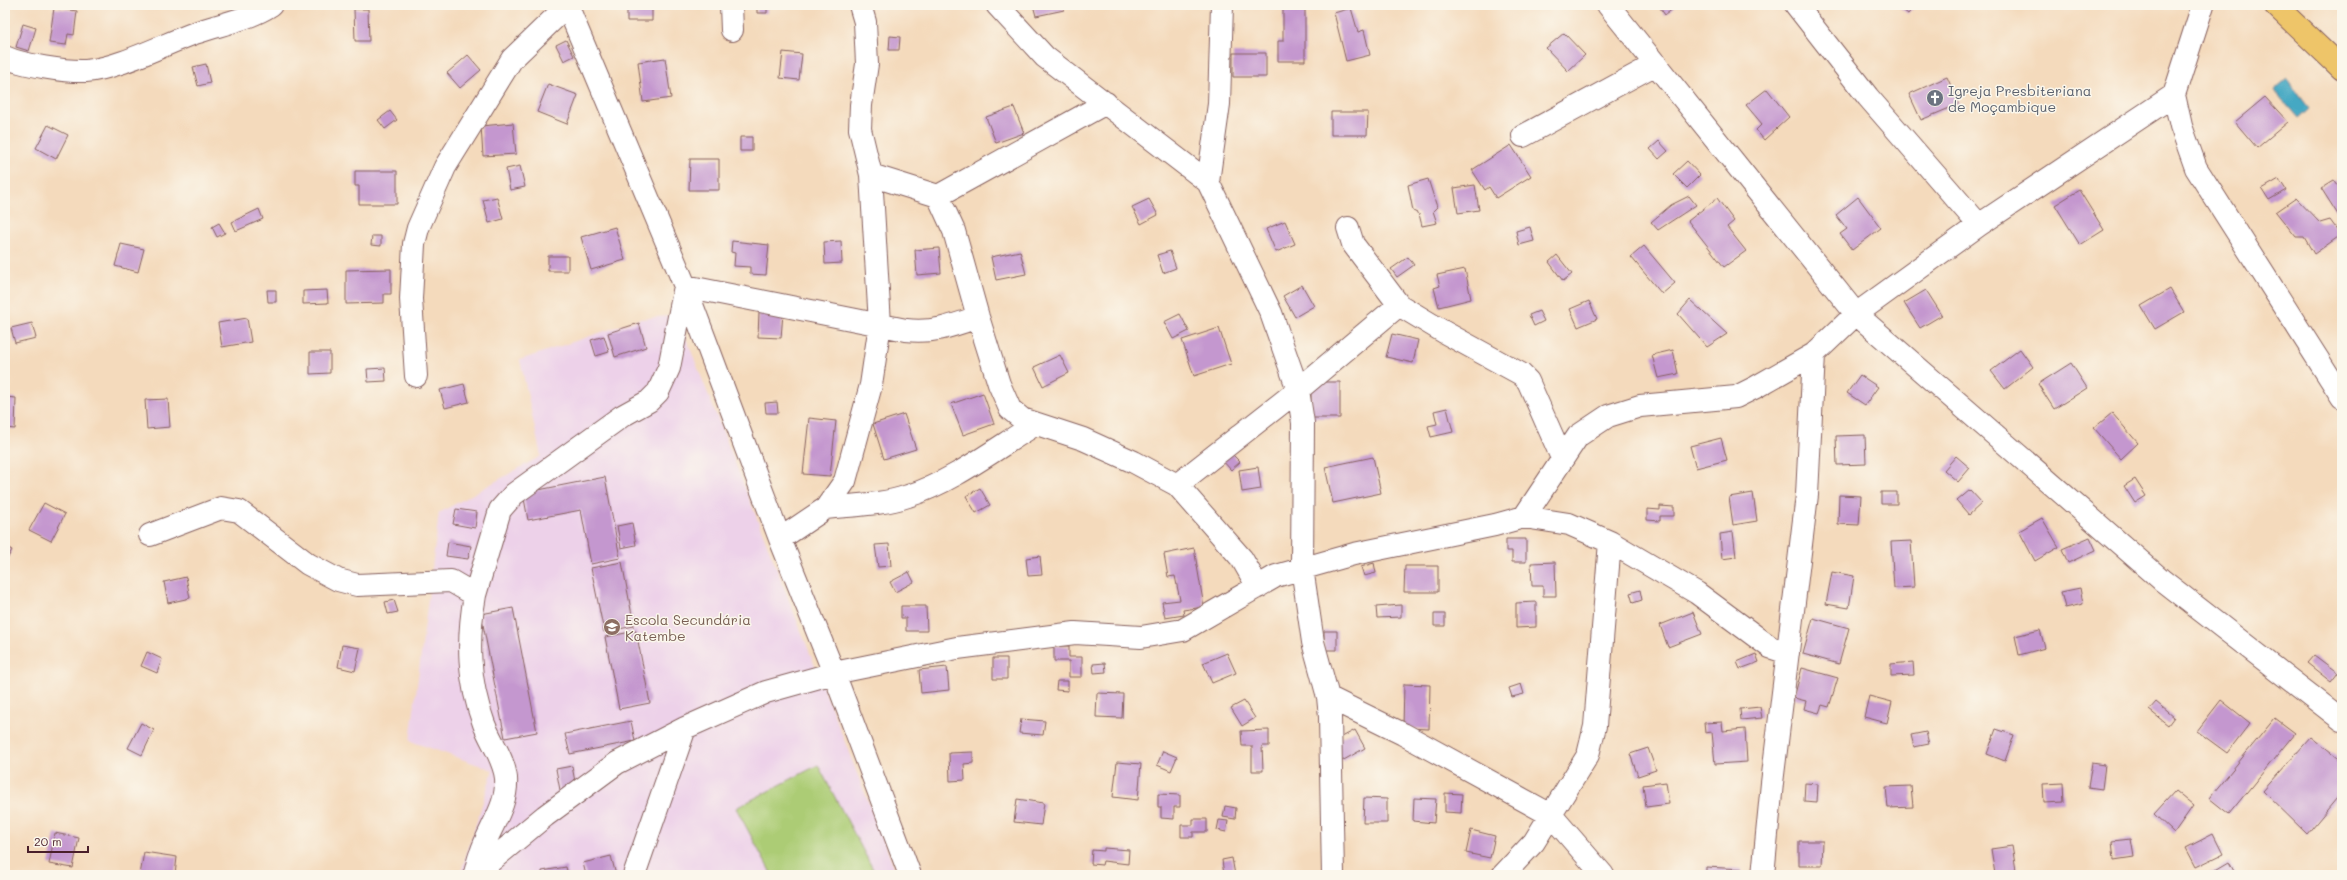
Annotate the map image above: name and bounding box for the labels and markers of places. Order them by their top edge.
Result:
place label: Igreja Presbiteriana de Moçambique [1948,81,2091,116]
church icon: Igreja Presbiteriana de Moçambique [1925,88,1945,108]
place label: Escola Secundária Katembe [625,610,751,645]
school or university icon: Escola Secundária Katembe [602,617,622,637]

